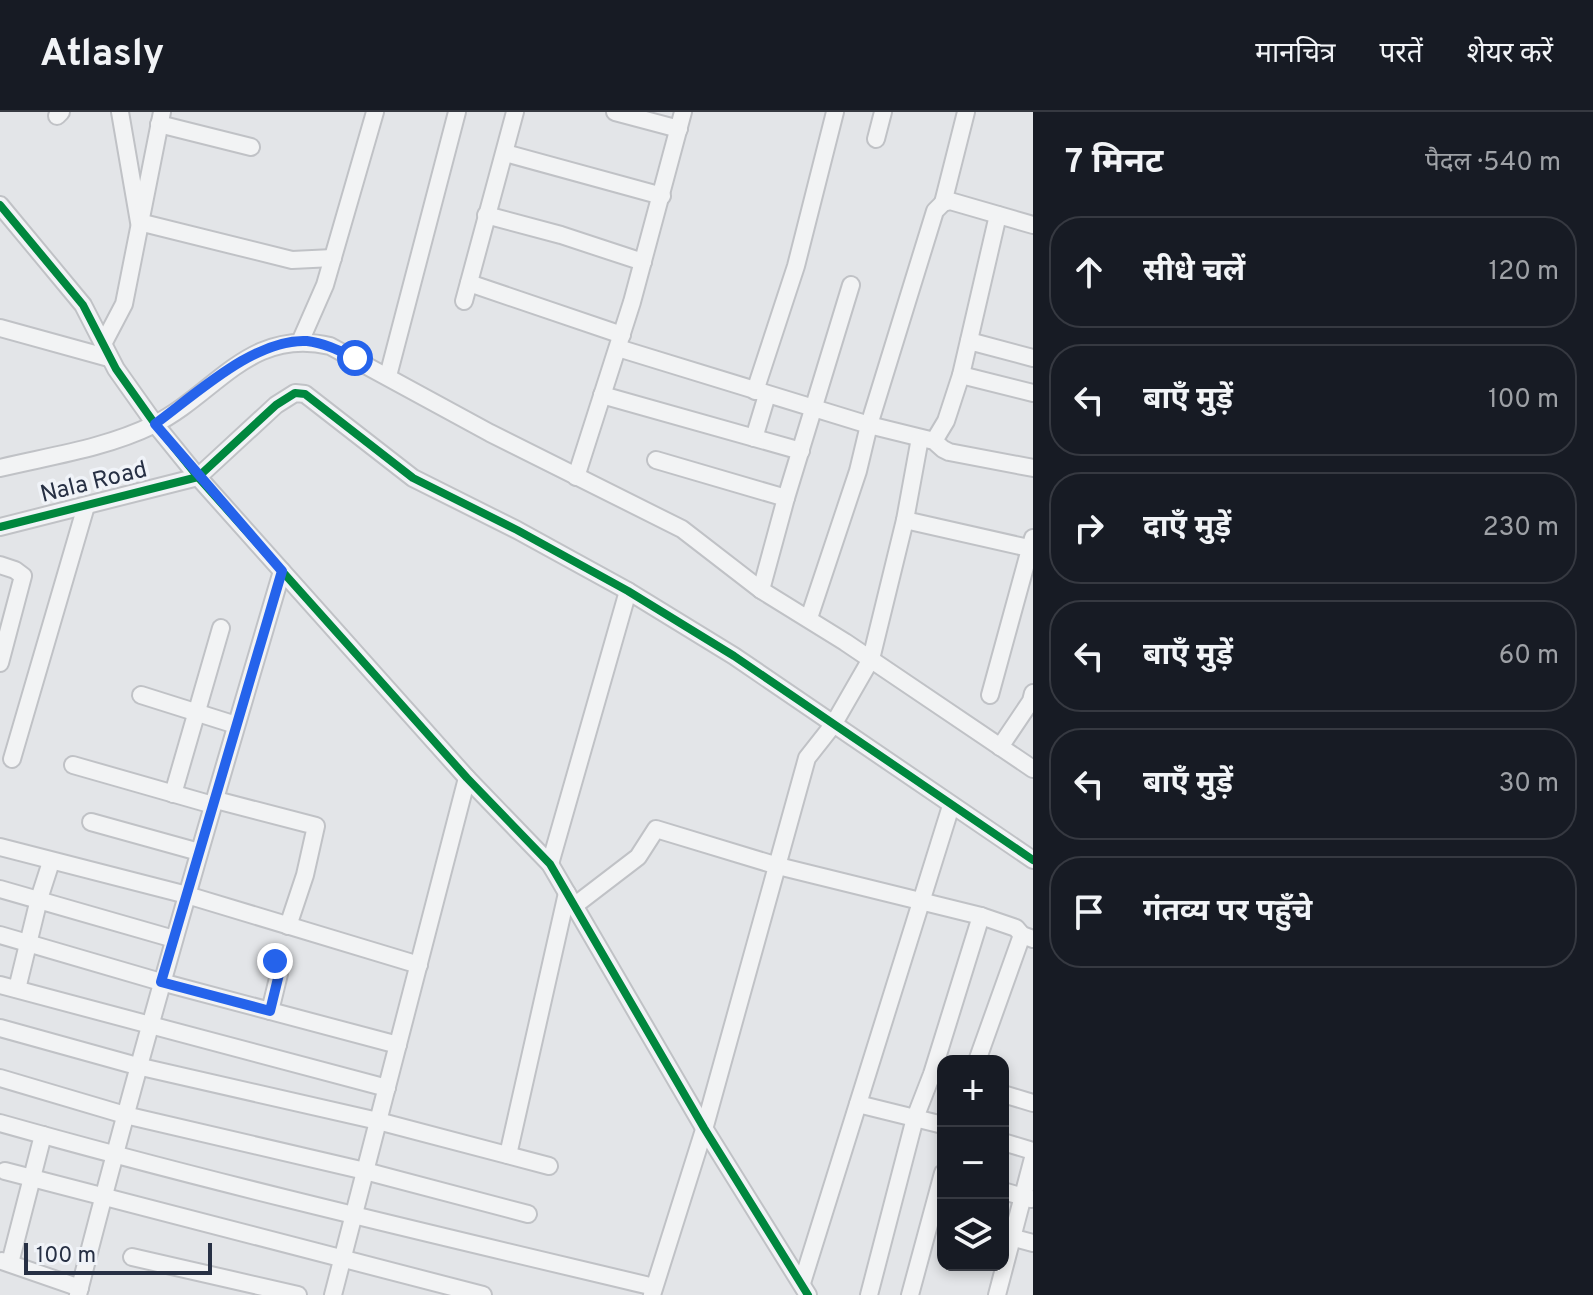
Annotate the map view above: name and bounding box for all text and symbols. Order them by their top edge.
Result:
text: Atlasly [40,31,164,80]
text: मानचित्र [1255,37,1335,73]
text: परतें [1379,37,1423,73]
text: शेयर करें [1467,37,1553,73]
text: 7 मिनट [1065,142,1163,185]
text: पैदल · 540 m [1425,147,1561,180]
icon: ahead [1067,250,1111,294]
text: सीधे चलें [1143,254,1245,291]
text: 120 m [1489,256,1559,289]
route start [337,340,373,376]
icon: left [1067,378,1111,422]
text: बाएँ मुड़ें [1143,382,1233,419]
text: 100 m [1488,384,1559,417]
street label: Nala Road [37,455,151,511]
icon: right [1067,506,1111,550]
text: दाएँ मुड़ें [1143,510,1231,547]
text: 230 m [1483,512,1559,545]
icon: left [1067,634,1111,678]
text: बाएँ मुड़ें [1143,638,1233,675]
text: 60 m [1499,640,1559,673]
icon: left [1067,762,1111,806]
text: बाएँ मुड़ें [1143,766,1233,803]
text: 30 m [1499,768,1559,801]
icon: arrive [1067,890,1111,934]
text: गंतव्य पर पहुँचे [1143,894,1312,931]
route end [257,943,293,979]
map controls [937,1055,1009,1271]
button: + [937,1055,1009,1127]
button: − [937,1127,1009,1199]
button: layers [937,1199,1009,1271]
scale bar [24,1239,212,1275]
text: 100 m [36,1243,96,1270]

